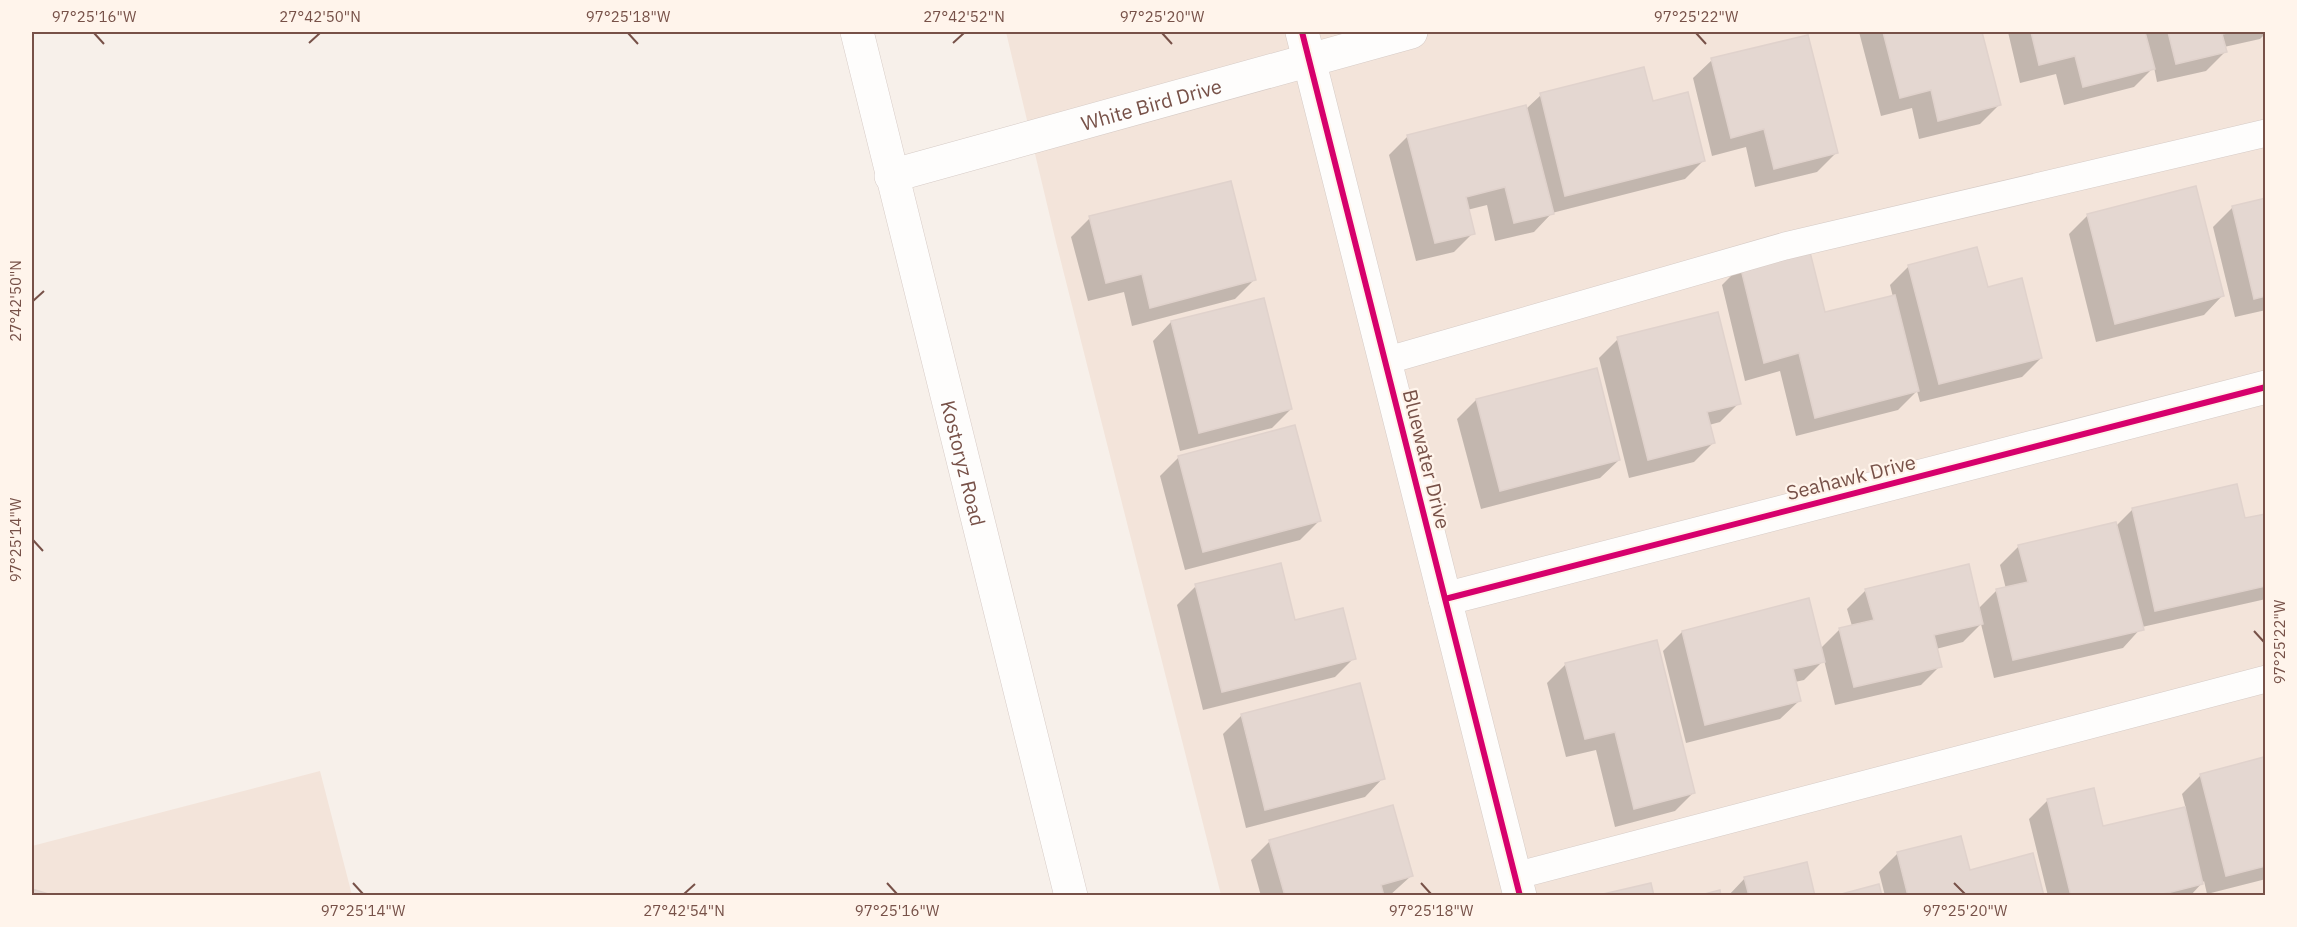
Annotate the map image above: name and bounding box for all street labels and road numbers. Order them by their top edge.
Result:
street label: White Bird Drive [1078,72,1225,136]
street label: Bluewater Drive [1397,386,1457,532]
street label: Kostoryz Road [935,397,992,529]
street label: Seahawk Drive [1784,448,1918,506]

